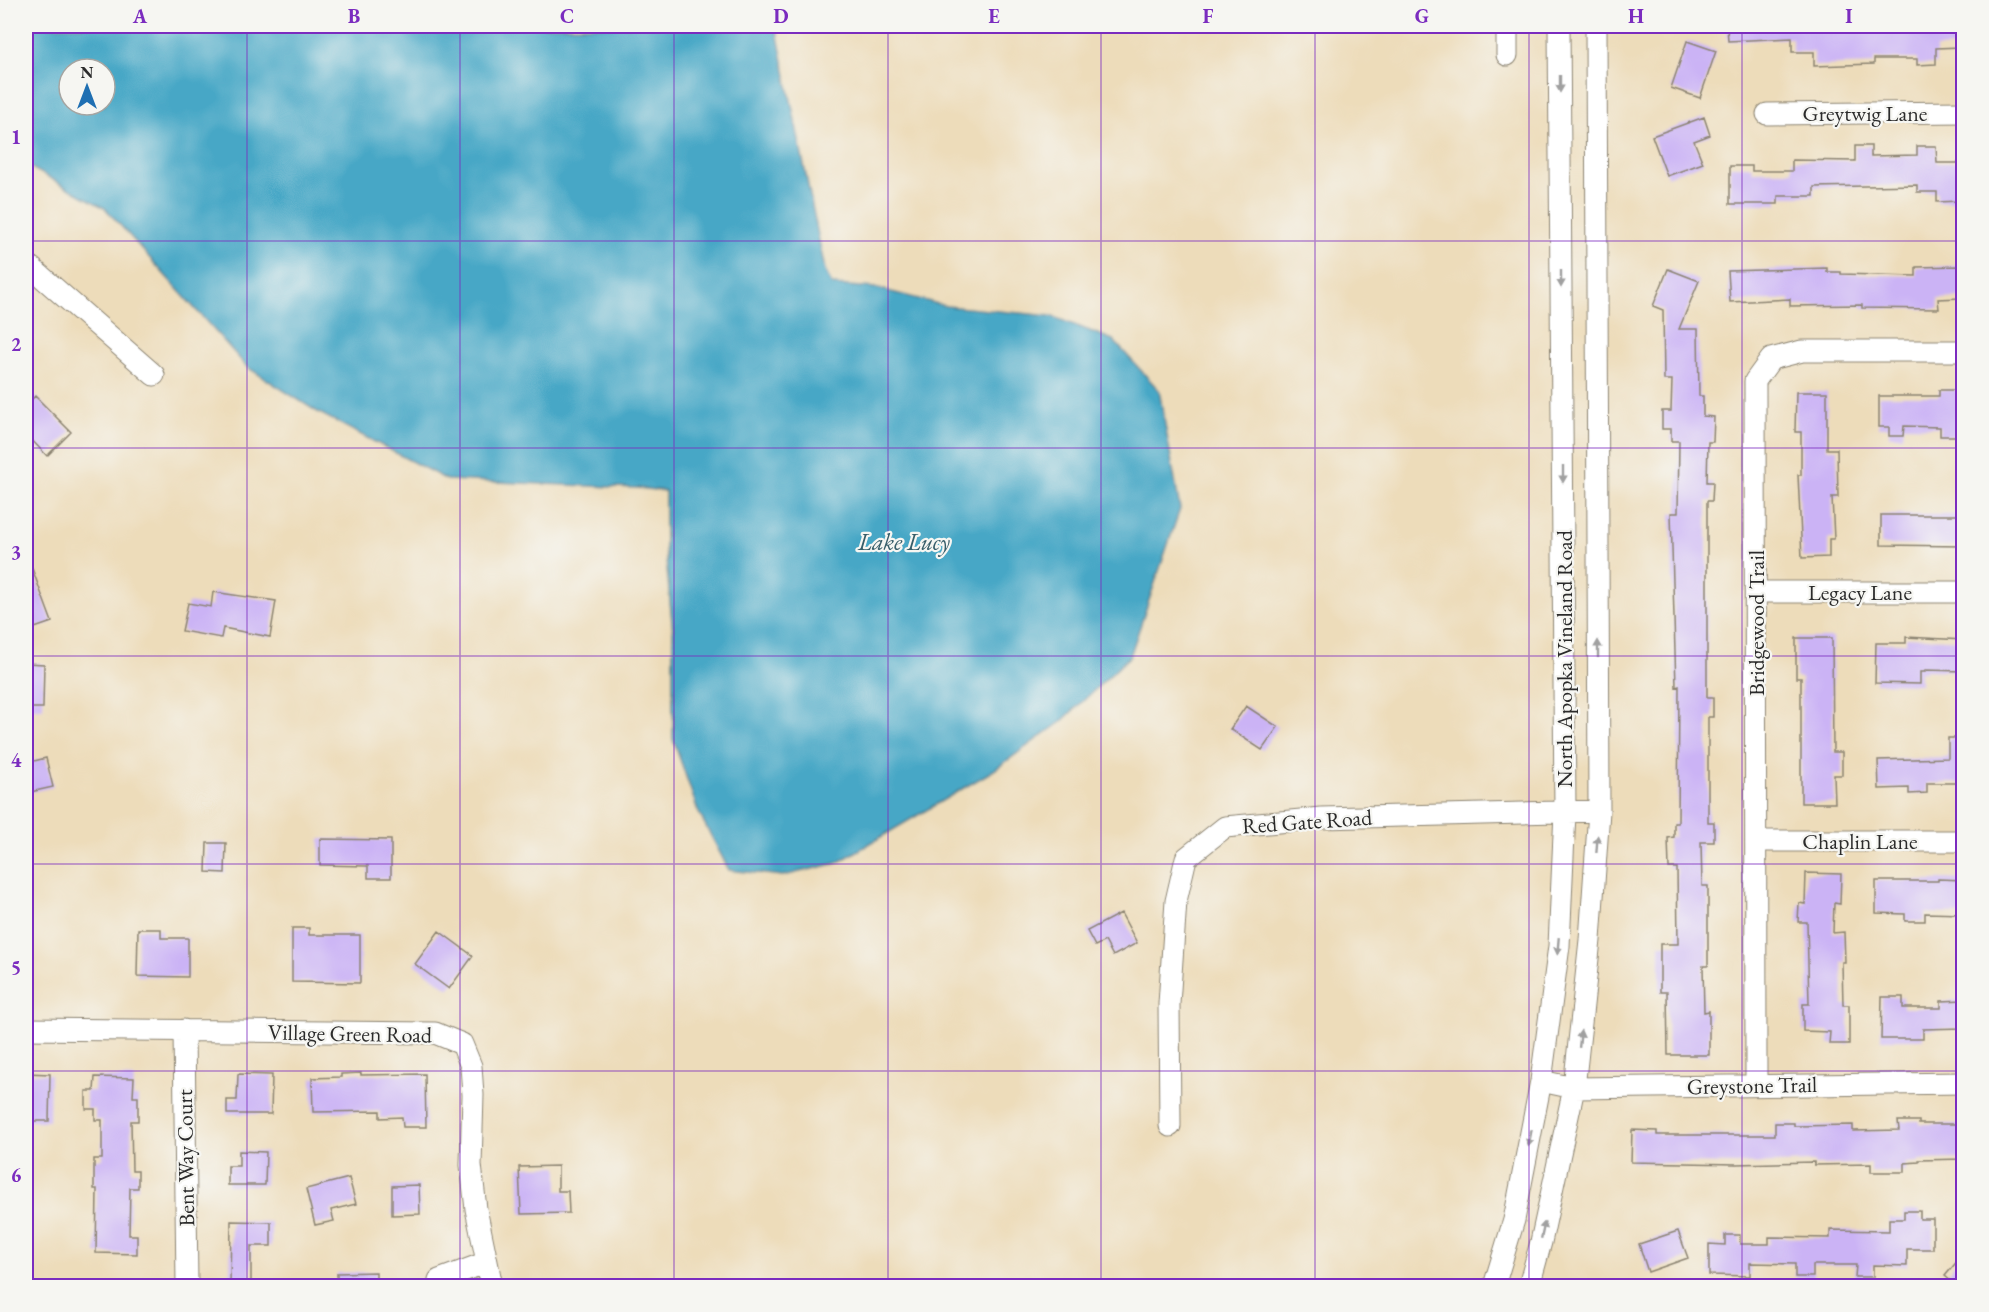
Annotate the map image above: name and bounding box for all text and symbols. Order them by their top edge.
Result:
text: A [132,3,148,29]
text: B [348,3,360,29]
text: C [560,3,574,29]
text: D [773,3,789,29]
text: E [988,3,1000,29]
text: F [1203,3,1214,29]
text: G [1415,3,1429,29]
text: H [1628,3,1644,29]
text: I [1845,3,1853,29]
north arrow [57,57,117,117]
text: N [81,62,94,83]
one-way arrow [1555,74,1565,93]
street label: Greytwig Lane [1803,99,1928,128]
text: 1 [11,124,21,150]
one-way arrow [1556,269,1566,288]
text: 2 [11,331,22,357]
one-way arrow [1558,464,1568,483]
water label: Lake Lucy [857,526,950,557]
street label: North Apopka Vineland Road [1550,529,1579,788]
text: 3 [11,539,21,565]
street label: Bridgewood Trail [1742,550,1771,696]
street label: Legacy Lane [1808,578,1912,607]
one-way arrow [1593,640,1603,659]
text: 4 [11,747,22,773]
street label: Red Gate Road [1241,802,1374,841]
street label: Chaplin Lane [1802,827,1918,856]
one-way arrow [1592,835,1602,854]
one-way arrow [1553,936,1563,955]
text: 5 [11,954,21,980]
street label: Village Green Road [268,1018,433,1049]
one-way arrow [1575,1029,1585,1048]
street label: Greystone Trail [1687,1070,1817,1101]
street label: Bent Way Court [170,1089,201,1227]
one-way arrow [1525,1129,1534,1148]
text: 6 [11,1162,22,1188]
one-way arrow [1539,1221,1549,1239]

